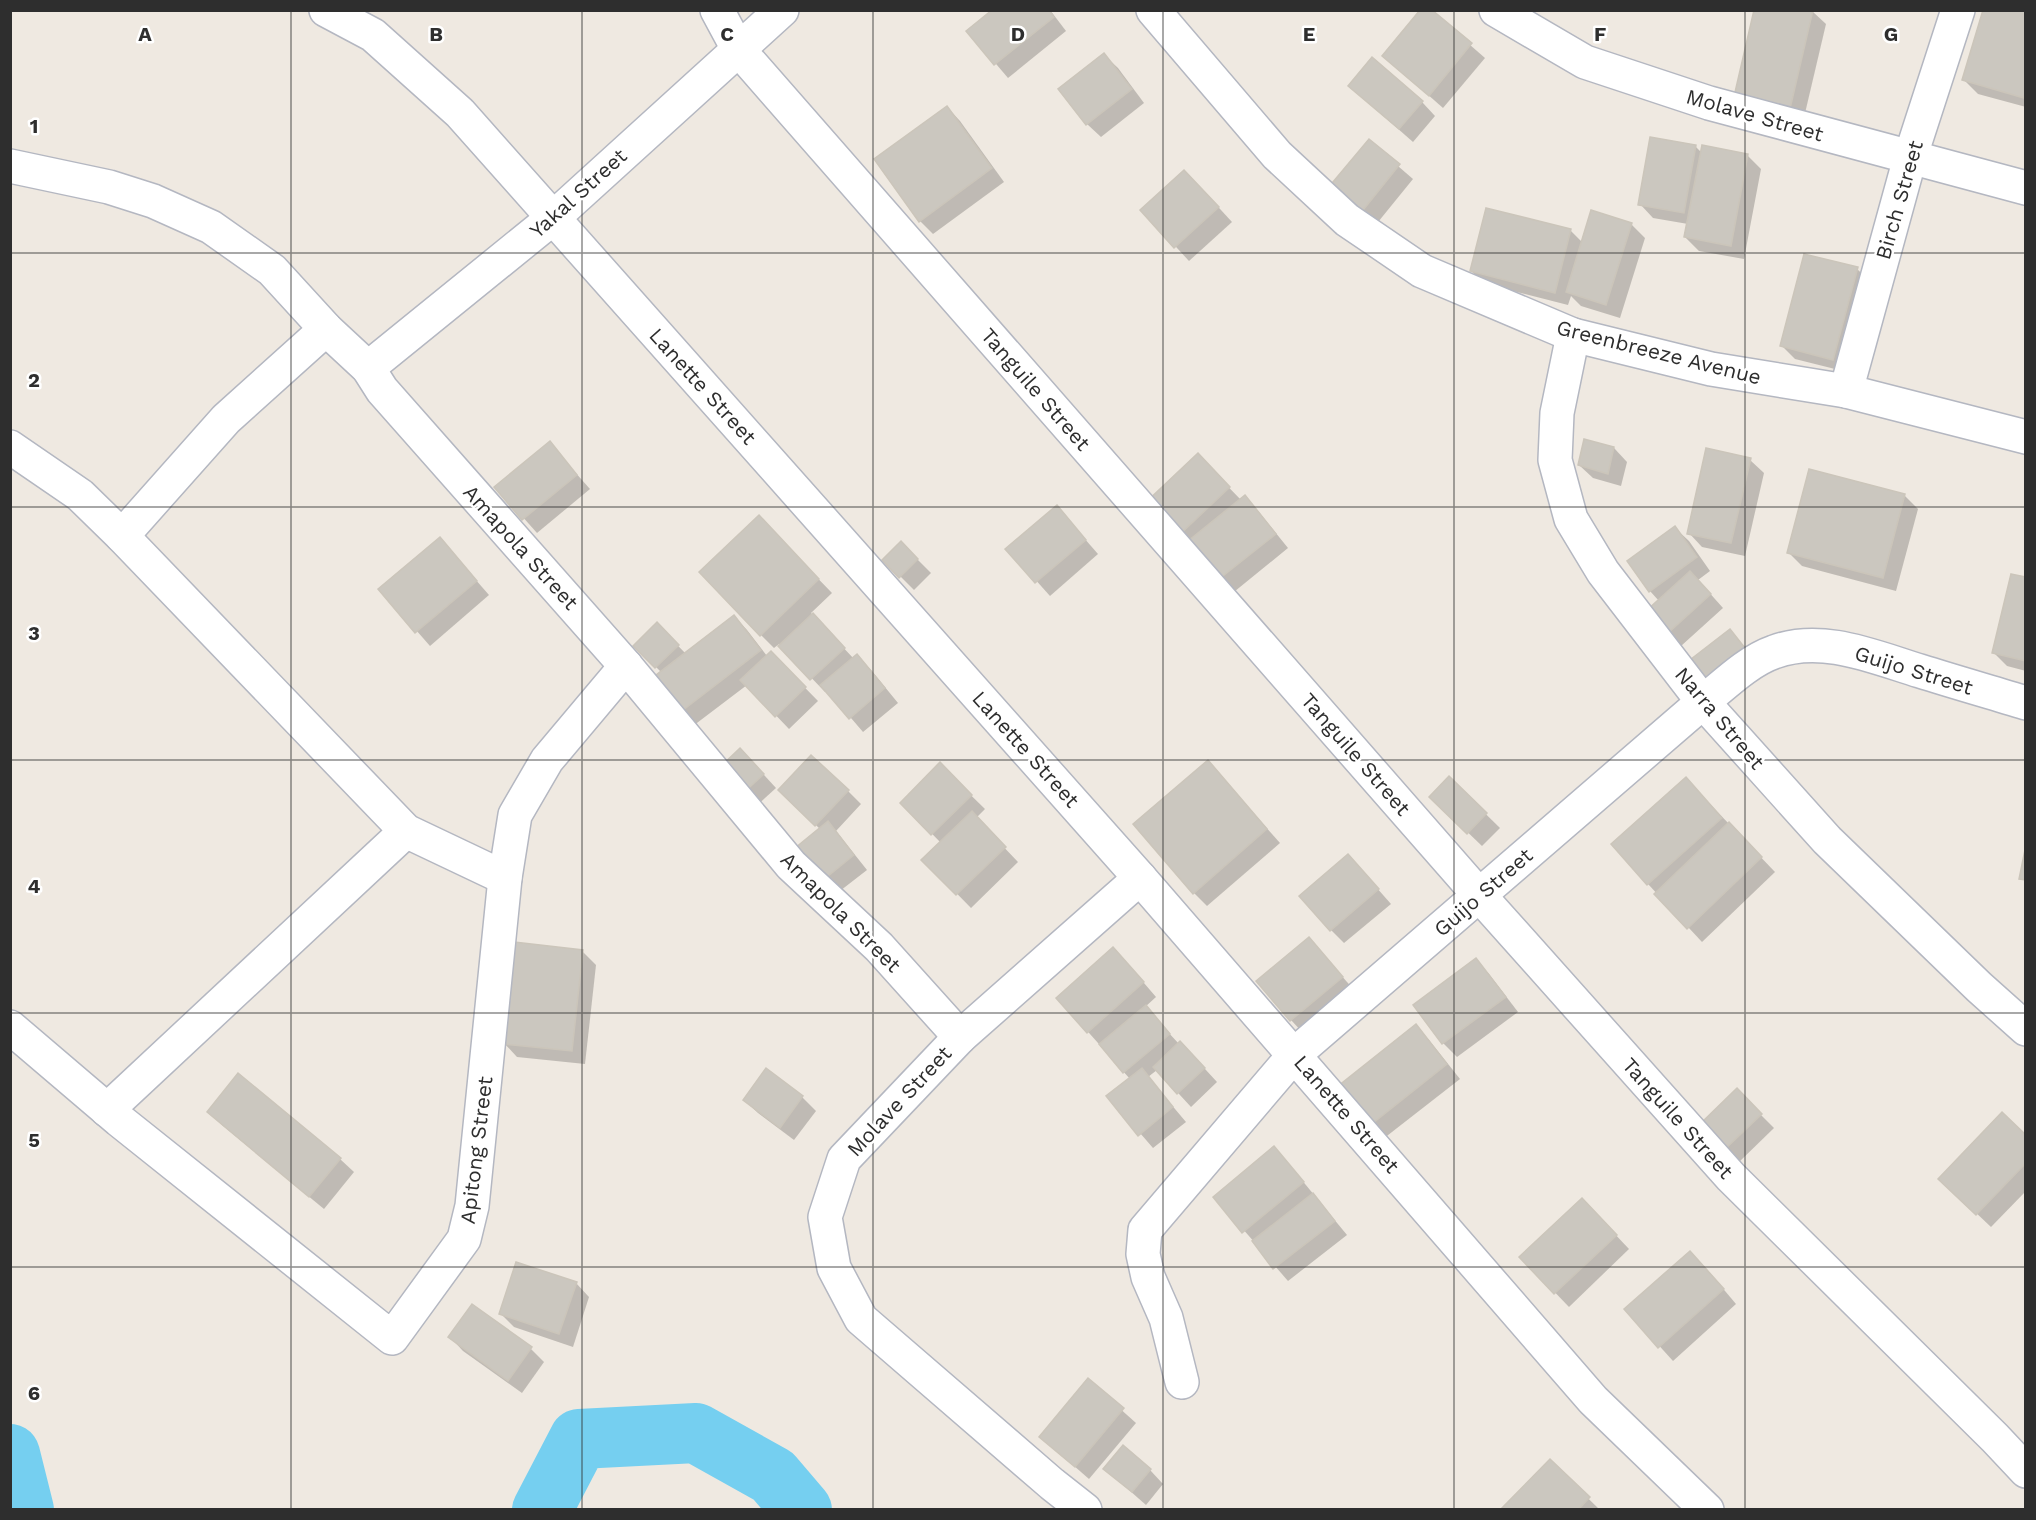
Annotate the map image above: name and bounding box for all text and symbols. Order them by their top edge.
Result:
text: A [138,22,152,46]
text: B [429,22,443,46]
text: C [720,22,734,46]
text: D [1011,22,1025,46]
text: E [1303,22,1315,46]
text: F [1594,22,1606,46]
text: G [1884,22,1898,46]
street label: Molave Street [1683,83,1827,147]
text: 1 [30,114,38,138]
street label: Birch Street [1870,137,1928,262]
street label: Yakal Street [524,143,632,243]
street label: Greenbreeze Avenue [1554,314,1764,390]
street label: Lanette Street [644,323,762,449]
street label: Tanguile Street [976,323,1096,455]
text: 2 [28,368,40,392]
street label: Amapola Street [458,479,584,615]
text: 3 [28,621,40,645]
street label: Guijo Street [1852,640,1976,700]
street label: Narra Street [1670,662,1770,774]
street label: Lanette Street [967,686,1085,812]
street label: Tanguile Street [1296,688,1416,820]
street label: Guijo Street [1429,842,1538,942]
street label: Amapola Street [776,847,906,977]
text: 4 [28,874,41,898]
street label: Molave Street [842,1041,957,1161]
street label: Lanette Street [1289,1050,1405,1178]
street label: Tanguile Street [1617,1052,1739,1184]
street label: Apitong Street [455,1075,497,1225]
text: 5 [28,1128,40,1152]
text: 6 [28,1381,40,1405]

